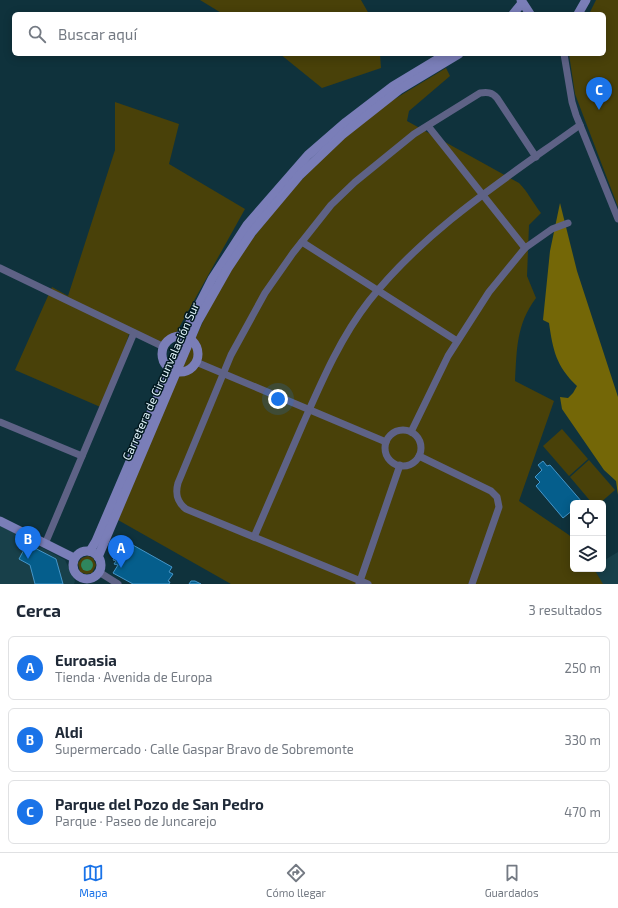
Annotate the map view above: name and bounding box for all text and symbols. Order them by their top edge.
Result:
search box [12,12,606,56]
icon: search [26,23,48,45]
text: Buscar aquí [58,25,137,43]
pin: C [586,77,612,110]
street label: Carretera de Circunvalación Sur [119,300,201,462]
your location [268,389,288,409]
map controls [570,500,606,572]
button: locate [570,500,606,536]
pin: B [15,526,41,559]
pin: A [108,535,134,568]
button: layers [570,536,606,572]
text: Cerca [16,600,61,620]
text: 3 resultados [529,602,602,618]
text: Euroasia [55,651,117,669]
text: A [26,660,34,676]
text: 250 m [565,660,601,676]
text: Tienda · Avenida de Europa [55,669,212,685]
text: Aldi [55,723,83,741]
text: B [26,732,34,748]
text: 330 m [564,732,601,748]
text: Supermercado · Calle Gaspar Bravo de Sobremonte [55,741,354,757]
text: Parque del Pozo de San Pedro [55,795,264,813]
text: C [26,804,34,820]
text: 470 m [564,804,601,820]
text: Parque · Paseo de Juncarejo [55,813,217,829]
tab: Mapa [79,862,107,899]
tab: Cómo llegar [266,862,326,899]
tab: Guardados [485,862,539,899]

